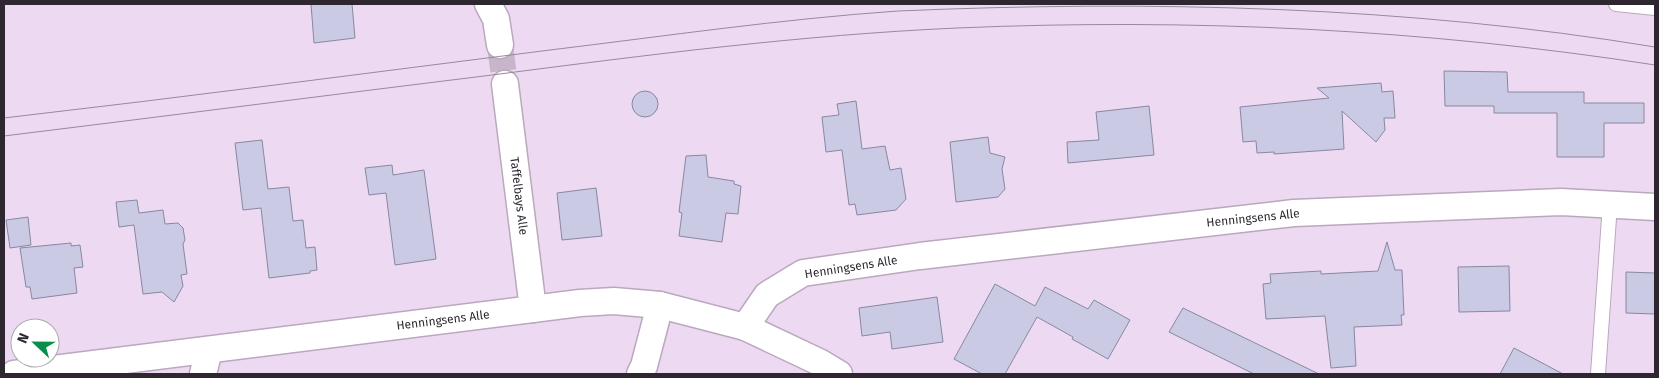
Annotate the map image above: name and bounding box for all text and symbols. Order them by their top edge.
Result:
street label: Taffelbays Alle [507,156,531,236]
street label: Henningsens Alle [1206,206,1300,230]
street label: Henningsens Alle [804,253,898,281]
street label: Henningsens Alle [396,307,490,333]
north arrow [10,318,60,368]
text: N [14,331,33,346]

